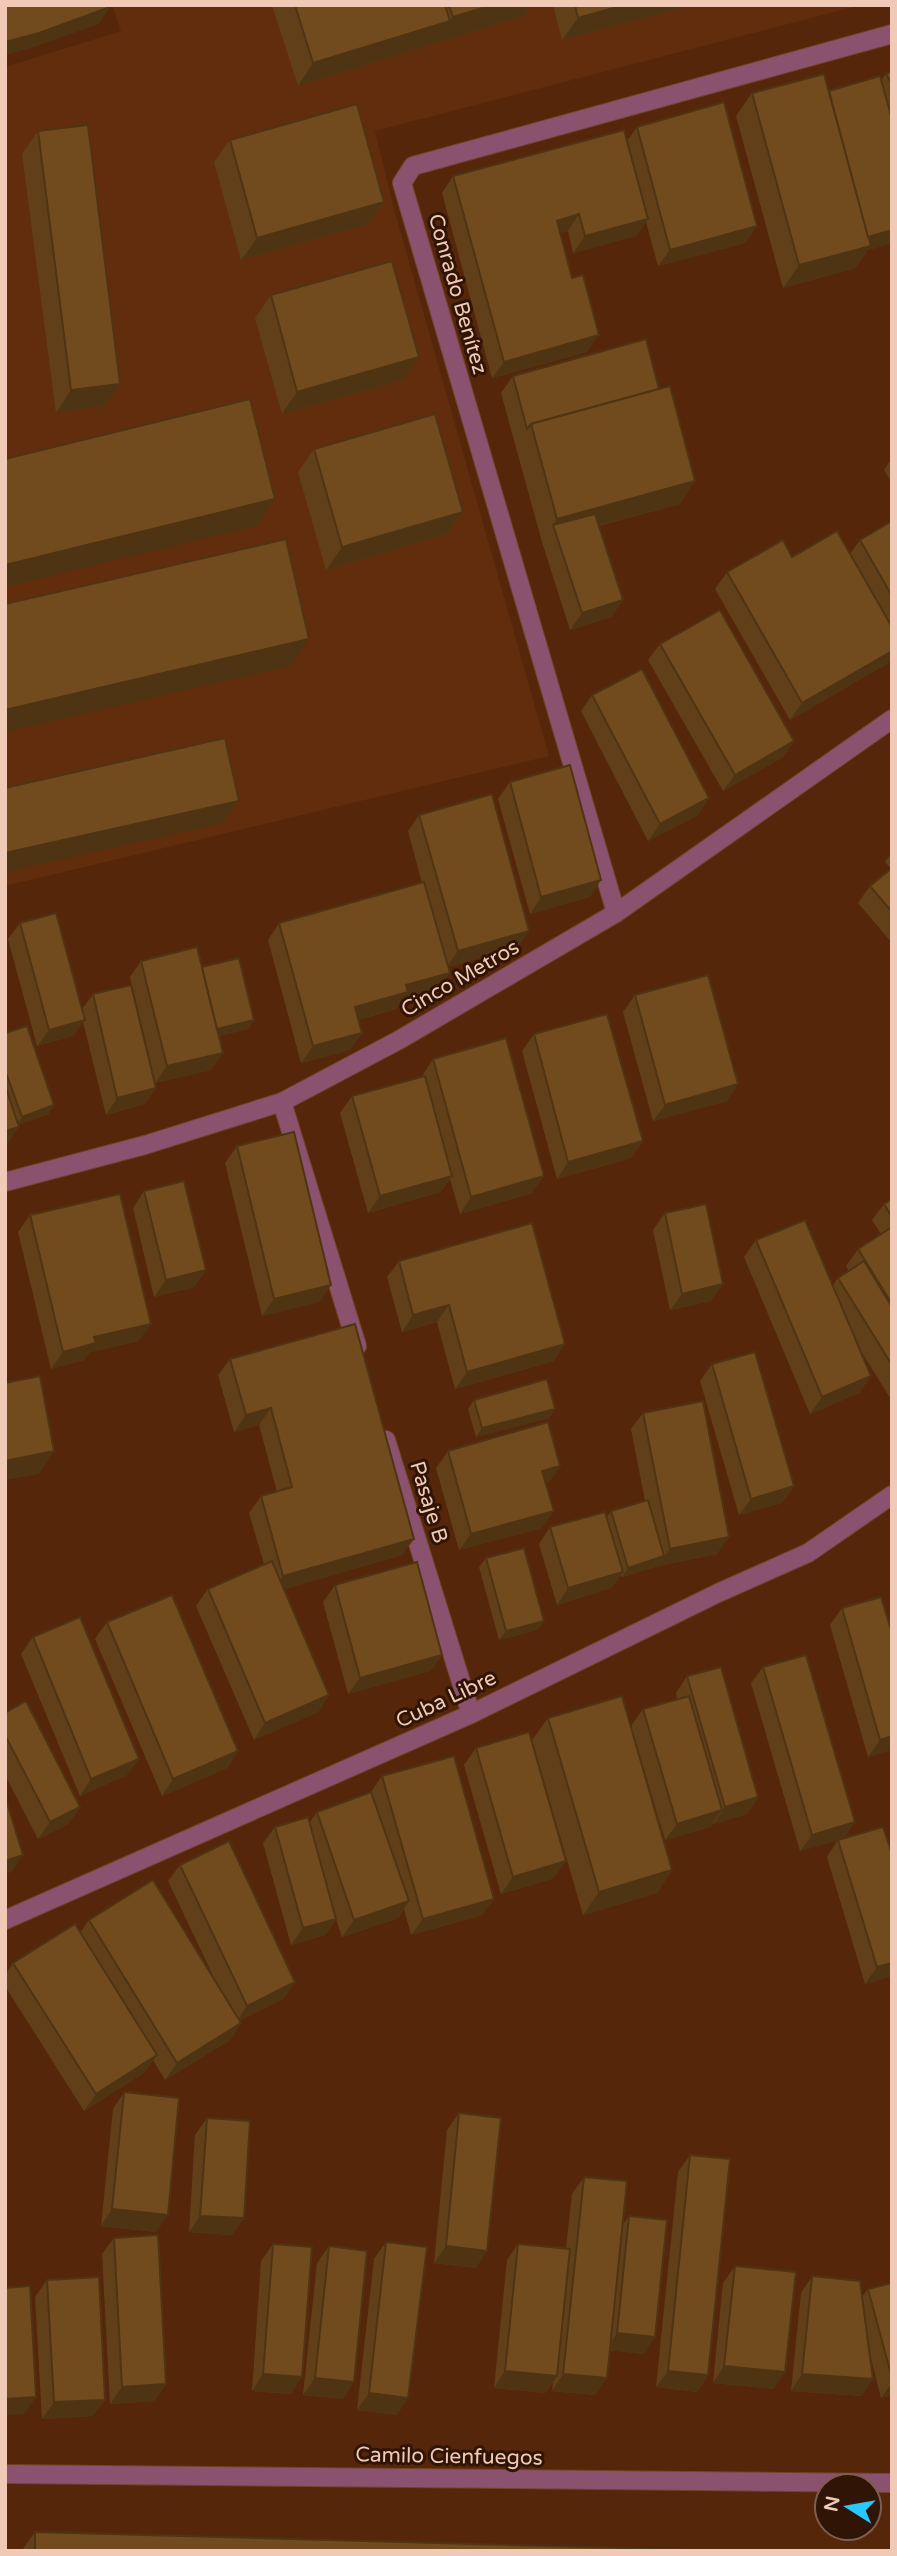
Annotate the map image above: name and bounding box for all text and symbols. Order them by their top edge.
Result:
street label: Conrado Benítez [423,211,492,377]
street label: Cinco Metros [397,934,524,1022]
street label: Pasaje B [404,1458,453,1546]
street label: Cuba Libre [392,1665,500,1734]
street label: Camilo Cienfuegos [355,2442,543,2471]
north arrow [813,2472,883,2542]
text: N [820,2494,845,2514]

